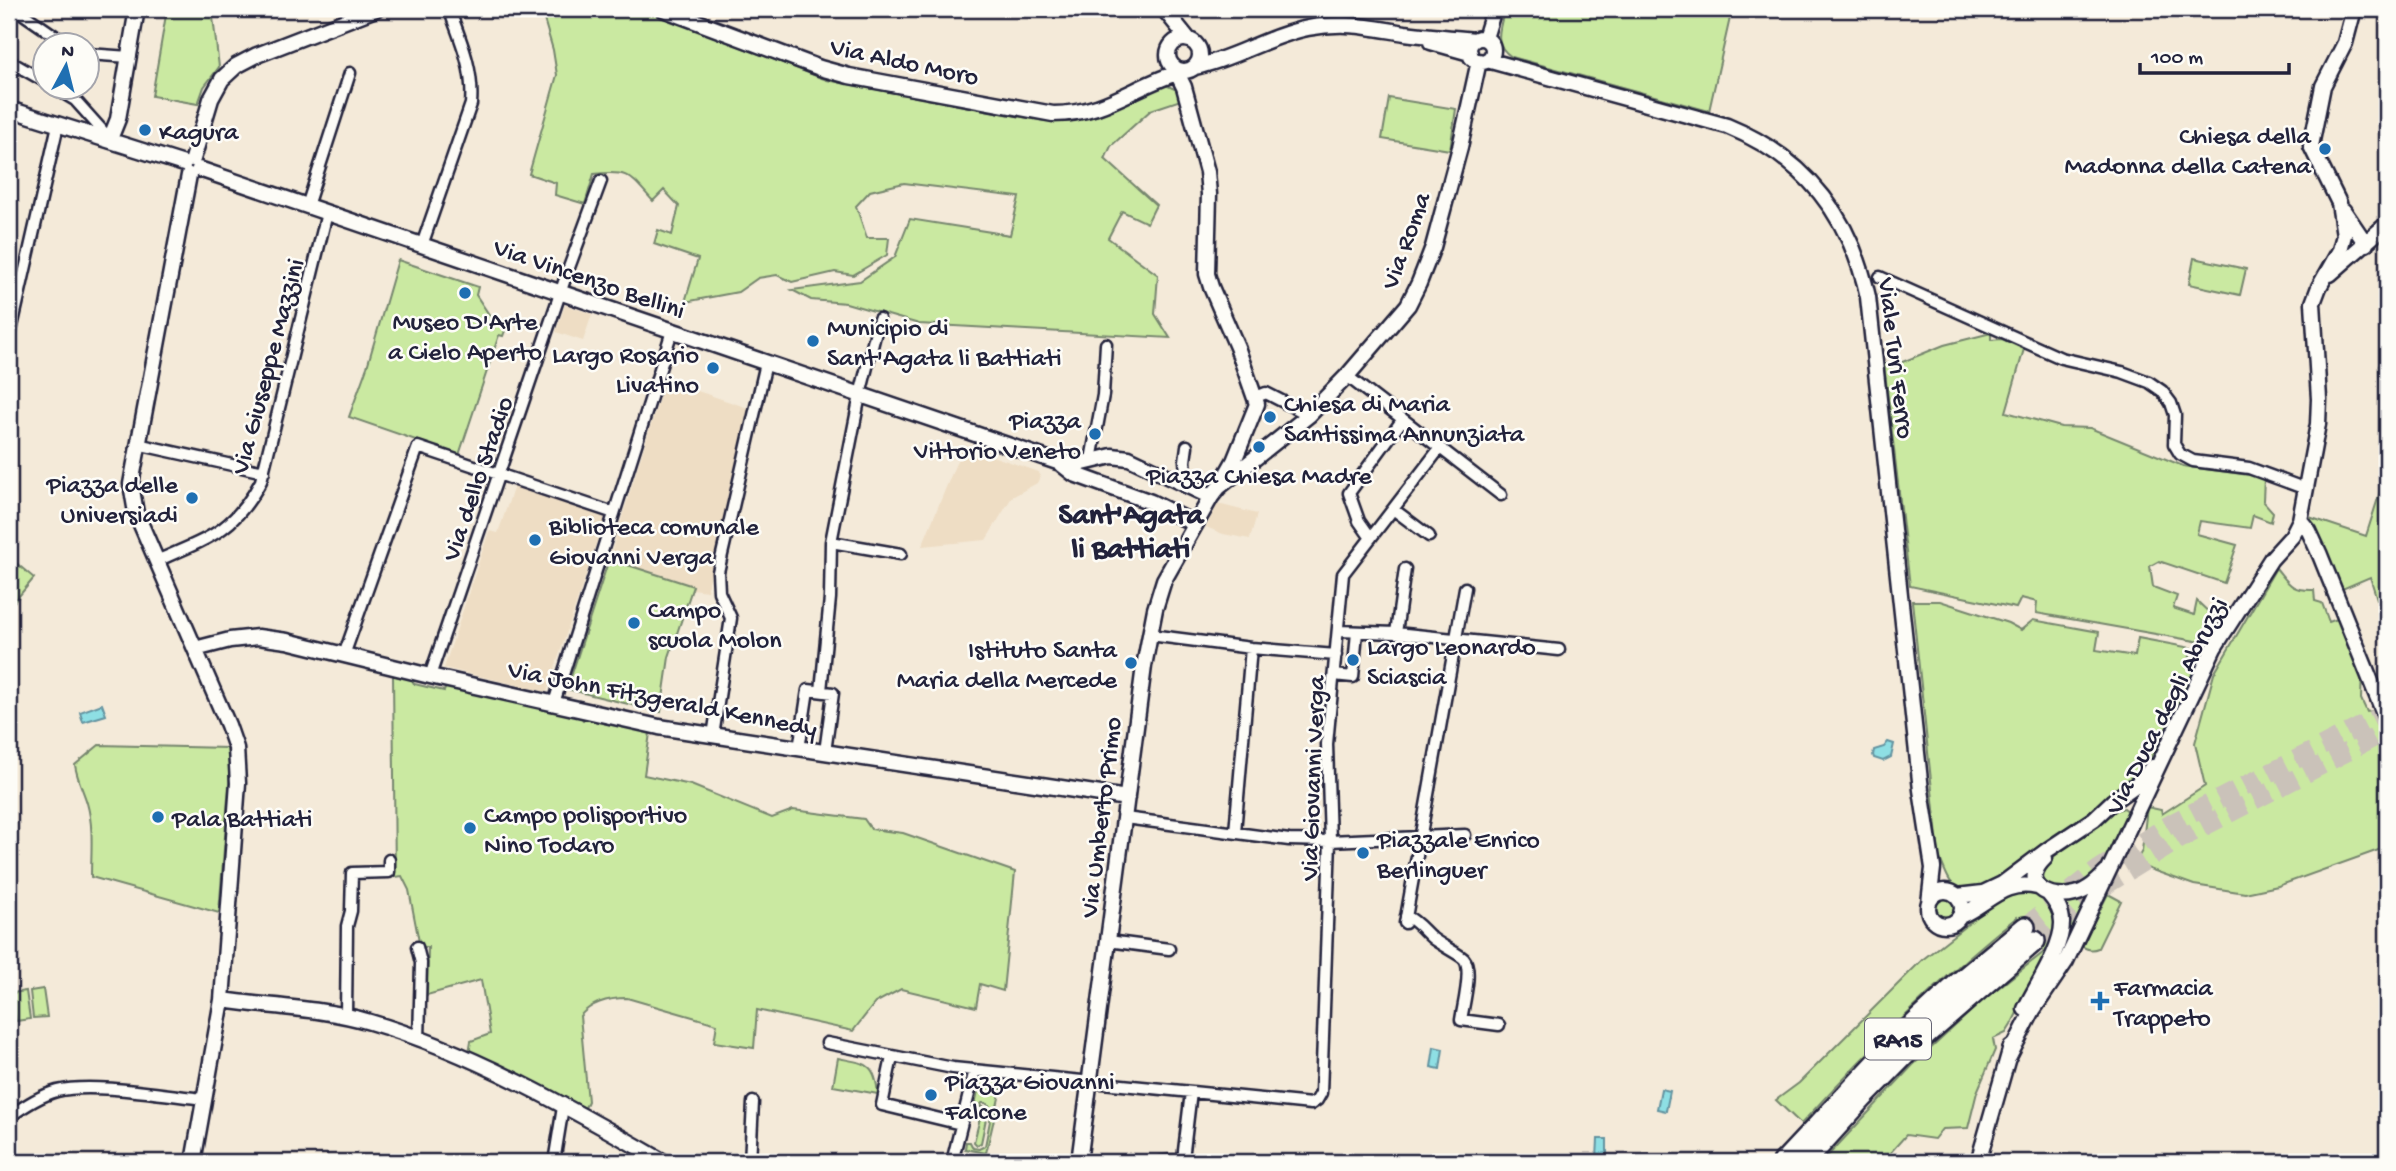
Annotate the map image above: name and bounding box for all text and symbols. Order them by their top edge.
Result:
north arrow [32,32,102,102]
scale bar [2140,32,2289,76]
street label: Via Aldo Moro [826,33,981,95]
text: N [60,40,75,65]
text: 100 m [2150,47,2203,72]
place label: Kagura [159,119,240,150]
marker: Kagura [137,122,153,138]
place label: Chiesa della Madonna della Catena [2064,123,2313,184]
marker: Chiesa della Madonna della Catena [2317,141,2333,157]
street label: Via Roma [1376,187,1441,295]
street label: Via Vincenzo Bellini [488,234,688,329]
street label: Via Giuseppe Mazzini [226,256,314,479]
street label: Viale Turi Ferro [1868,275,1919,441]
marker: Museo D'Arte a Cielo Aperto [457,285,473,301]
place label: Museo D'Arte a Cielo Aperto [388,309,542,370]
place label: Municipio di Sant'Agata li Battiati [827,315,1062,376]
marker: Municipio di Sant'Agata li Battiati [805,333,821,349]
place label: Largo Rosario Livatino [552,342,699,403]
marker: Largo Rosario Livatino [705,360,721,376]
place label: Chiesa di Maria Santissima Annunziata [1284,391,1526,452]
street label: Via dello Stadio [437,393,523,567]
place label: Piazza Vittorio Veneto [913,408,1083,469]
marker: Chiesa di Maria Santissima Annunziata [1262,409,1278,425]
marker: Piazza Vittorio Veneto [1087,426,1103,442]
marker: Piazza Chiesa Madre [1251,439,1267,455]
place label: Piazza Chiesa Madre [1145,463,1372,494]
place label: Piazza delle Universiadi [46,472,179,533]
marker: Piazza delle Universiadi [184,490,200,506]
district label: Sant'Agata li Battiati [1058,500,1205,569]
place label: Biblioteca comunale Giovanni Verga [548,514,759,575]
marker: Biblioteca comunale Giovanni Verga [527,532,543,548]
street label: Via Duca degli Abruzzi [2100,593,2237,822]
place label: Campo scuola Molon [648,597,782,658]
marker: Campo scuola Molon [626,615,642,631]
place label: Largo Leonardo Sciascia [1367,634,1536,695]
place label: Istituto Santa Maria della Mercede [897,637,1119,698]
marker: Largo Leonardo Sciascia [1345,652,1361,668]
marker: Istituto Santa Maria della Mercede [1123,655,1139,671]
street label: Via John Fitzgerald Kennedy [504,656,820,747]
street label: Via Giovanni Verga [1296,674,1335,882]
street label: Via Umberto Primo [1076,715,1131,921]
place label: Campo polisportivo Nino Todaro [484,802,687,863]
place label: Pala Battiati [171,806,312,837]
marker: Pala Battiati [150,809,166,825]
marker: Campo polisportivo Nino Todaro [462,820,478,836]
place label: Piazzale Enrico Berlinguer [1376,827,1540,888]
marker: Piazzale Enrico Berlinguer [1355,845,1371,861]
place label: Farmacia Trappeto [2112,975,2214,1036]
marker: Farmacia Trappeto [2092,993,2108,1009]
road number: RA15 [1865,1018,1931,1059]
place label: Piazza Giovanni Falcone [944,1069,1115,1130]
marker: Piazza Giovanni Falcone [923,1087,939,1103]

